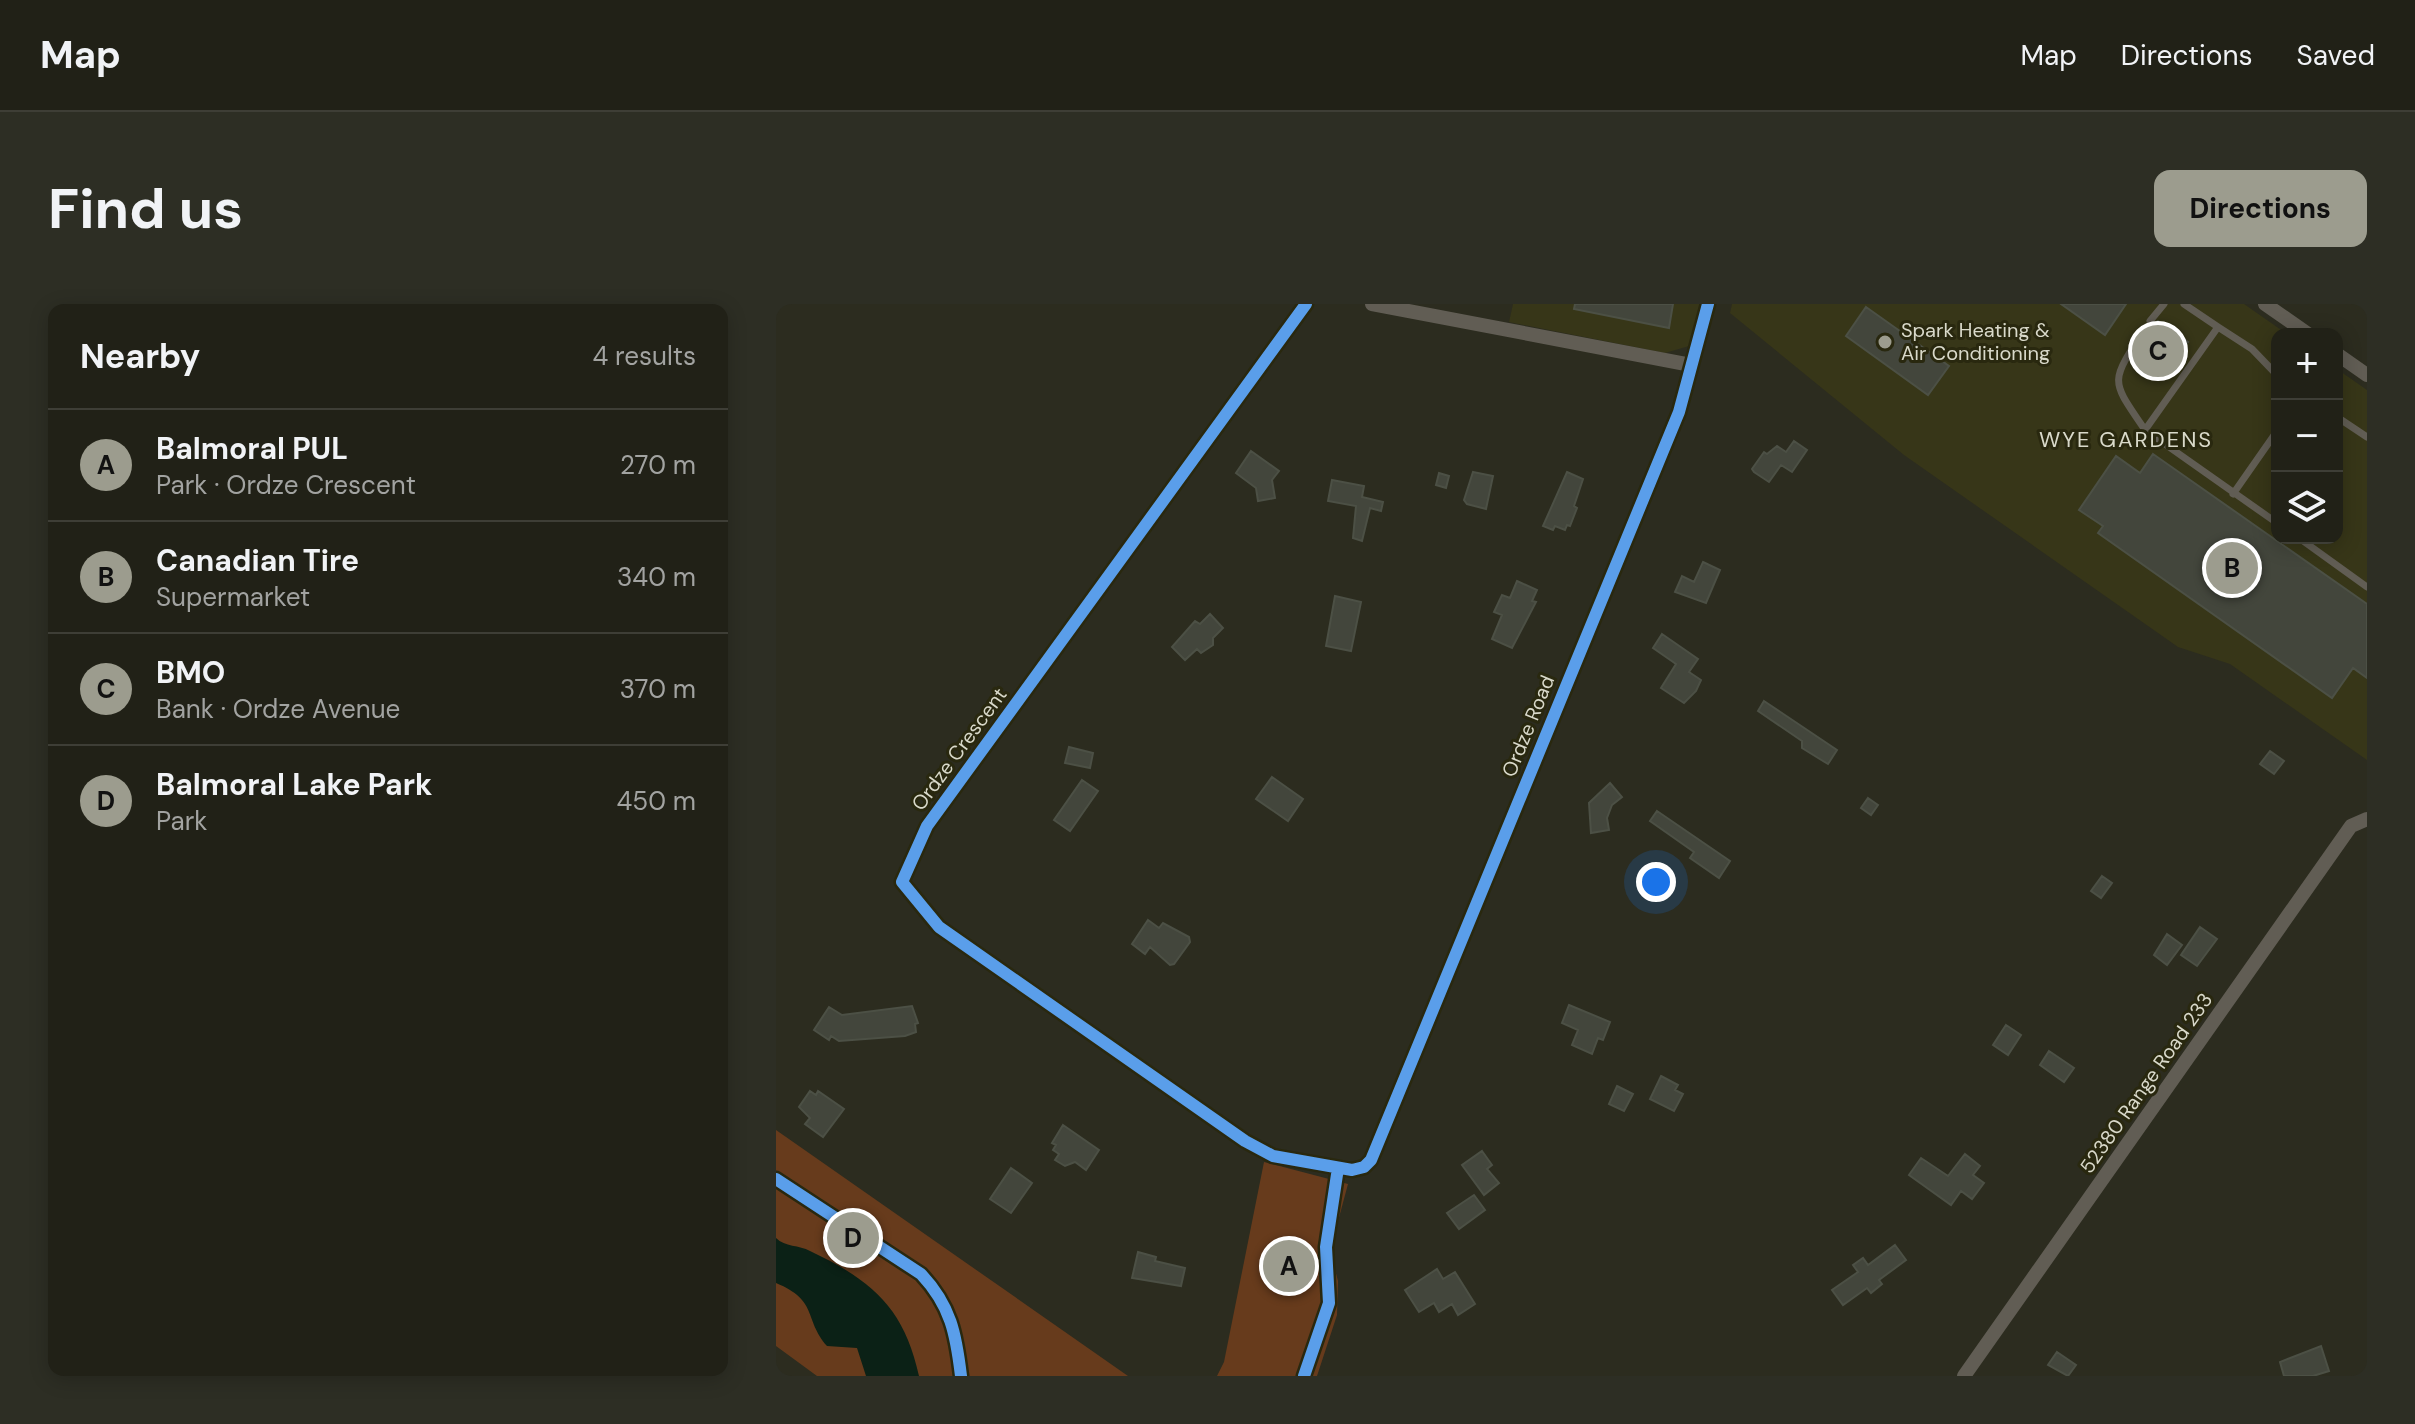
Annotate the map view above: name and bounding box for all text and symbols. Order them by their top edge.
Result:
text: Map [40,30,121,80]
text: Map [2020,37,2077,74]
text: Directions [2121,37,2253,74]
text: Saved [2297,37,2375,74]
button: Directions [2154,170,2367,247]
text: Find us [48,172,243,245]
place label: Spark Heating & Air Conditioning [1901,317,2050,366]
pin: C [2132,321,2184,381]
map controls [2271,328,2343,544]
button: + [2271,328,2343,400]
marker: Spark Heating & Air Conditioning [1876,333,1894,351]
text: Nearby [80,334,200,379]
text: 4 results [592,339,696,373]
button: − [2271,400,2343,472]
district label: WYE GARDENS [2039,425,2213,454]
text: Balmoral PUL [156,429,348,468]
text: A [97,448,115,482]
text: 270 m [620,448,696,482]
text: Park · Ordze Crescent [156,468,416,502]
button: layers [2271,472,2343,544]
pin: B [2206,538,2258,598]
text: Canadian Tire [156,541,359,580]
text: B [98,560,114,594]
text: 340 m [617,560,696,594]
text: Supermarket [156,580,310,614]
text: BMO [156,653,225,692]
street label: Ordze Road [1496,671,1560,781]
text: C [96,672,116,706]
text: 370 m [620,672,696,706]
street label: Ordze Crescent [906,682,1012,816]
text: Bank · Ordze Avenue [156,692,400,726]
text: Balmoral Lake Park [156,765,432,804]
text: D [97,784,115,818]
text: 450 m [616,784,696,818]
text: Park [156,804,207,838]
your location [1636,862,1676,902]
street label: 52380 Range Road 233 [2074,988,2218,1178]
pin: D [827,1208,879,1268]
pin: A [1263,1236,1315,1296]

